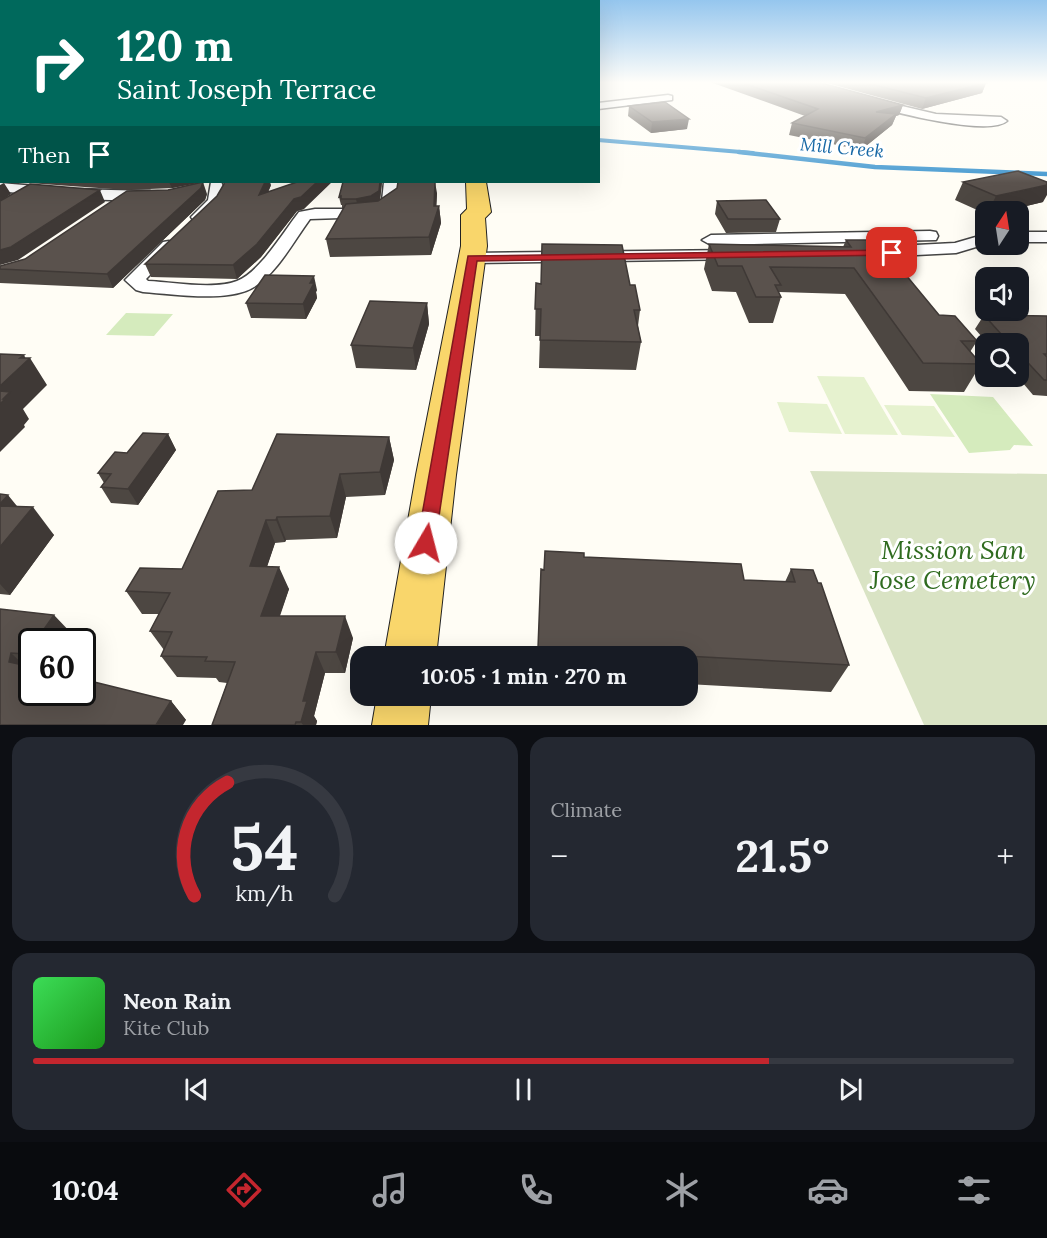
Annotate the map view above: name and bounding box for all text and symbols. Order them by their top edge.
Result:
text: 120 m [117,19,233,73]
icon: right [18,24,96,102]
text: Saint Joseph Terrace [117,72,376,106]
water label: Mill Creek [799,132,885,163]
icon: arrive [83,138,116,171]
text: Then [18,141,71,169]
north arrow [975,201,1029,255]
map controls [975,201,1029,387]
pin [866,227,917,278]
icon: arrive [875,236,908,269]
button: sound [975,267,1029,321]
button: search [975,333,1029,387]
position arrow [394,511,458,575]
park label: Mission San Jose Cemetery [869,533,1036,596]
speed limit sign: 60 [18,628,96,706]
text: 10:05 · 1 min · 270 m [421,662,627,690]
text: Climate [551,797,622,822]
text: 54 [230,807,299,887]
text: 21.5° [735,827,829,884]
text: − [551,835,568,877]
text: + [996,835,1014,877]
text: km/h [236,879,294,907]
text: Neon Rain [123,987,231,1015]
text: Kite Club [123,1015,209,1040]
icon: previous [180,1073,213,1106]
icon: pause [507,1073,540,1106]
icon: next [834,1073,867,1106]
icon: directions [223,1169,265,1211]
icon: music [369,1169,411,1211]
icon: phone [515,1169,557,1211]
icon: climate [661,1169,703,1211]
icon: car [807,1169,849,1211]
icon: filters [953,1169,995,1211]
text: 10:04 [52,1173,119,1207]

